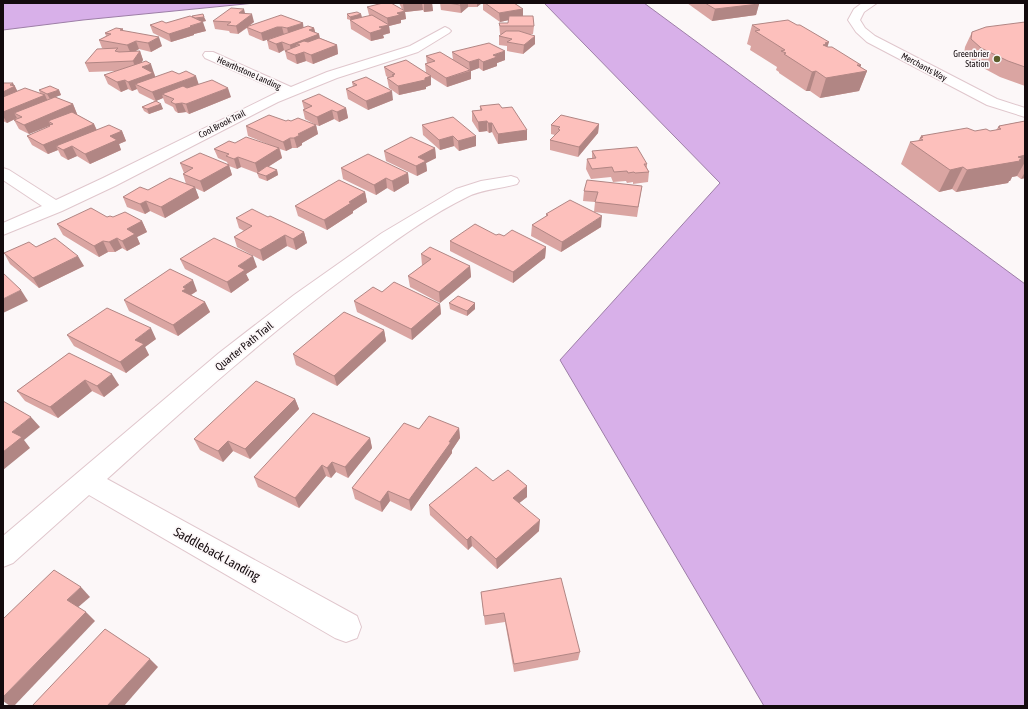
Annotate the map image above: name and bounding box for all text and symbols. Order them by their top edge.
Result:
place label: Greenbrier Station [953,49,989,69]
street label: Merchants Way [900,51,949,83]
street label: Hearthstone Landing [215,54,283,92]
marker: Greenbrier Station [992,54,1002,64]
street label: Cool Brook Trail [197,108,248,140]
street label: Quarter Path Trail [213,319,275,373]
street label: Saddleback Landing [171,524,263,584]

